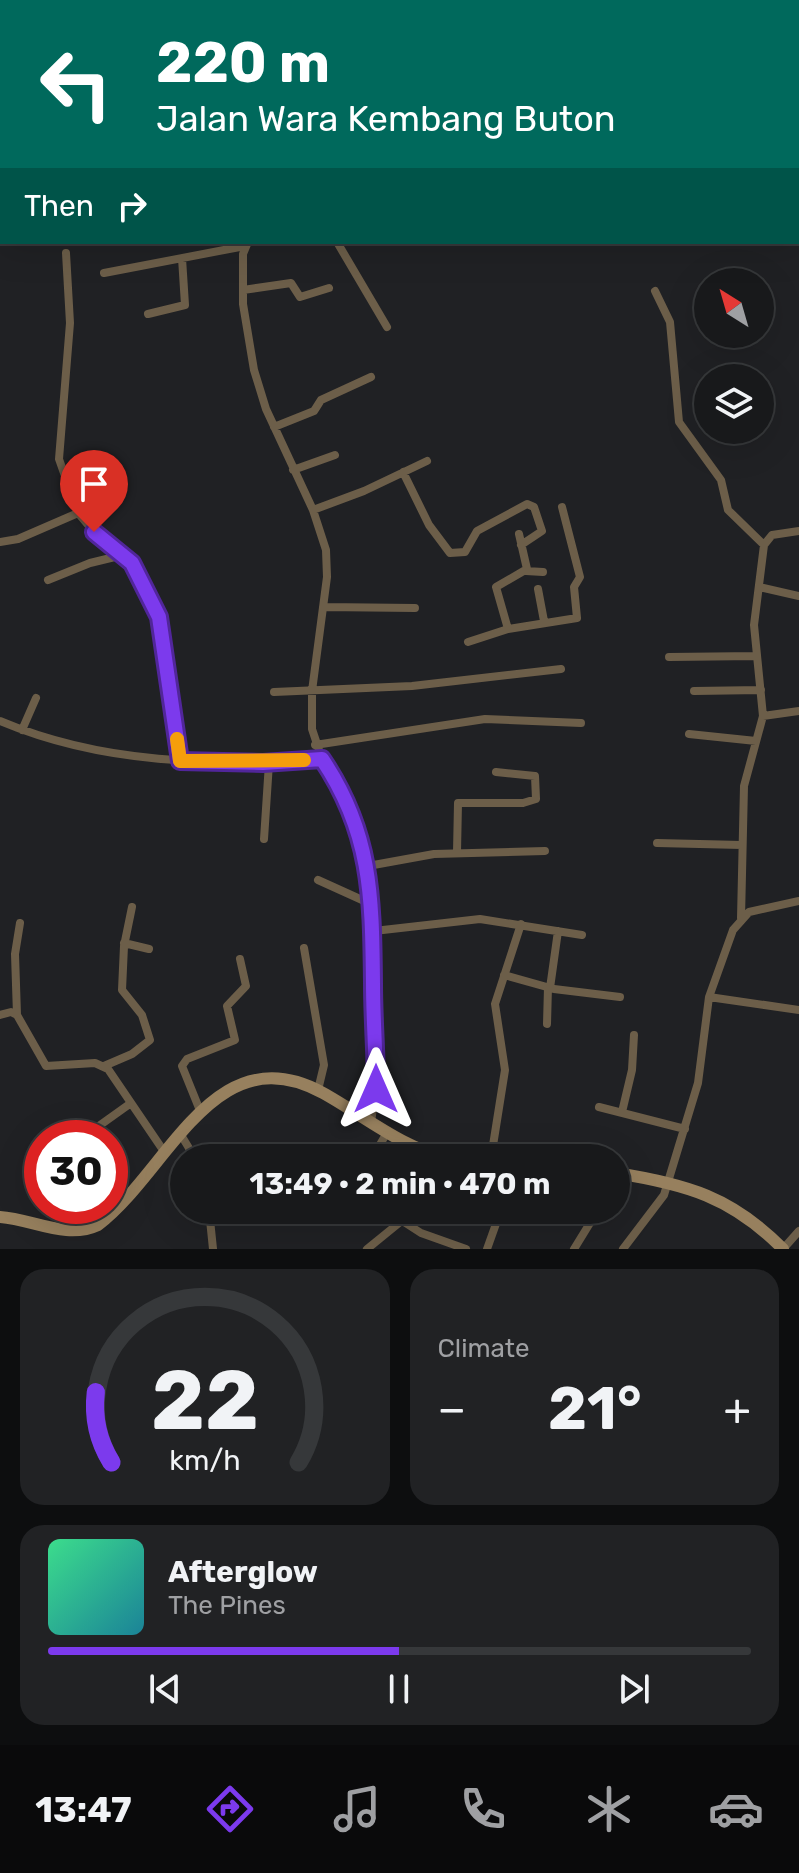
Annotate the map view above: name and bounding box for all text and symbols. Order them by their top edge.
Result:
text: 220 m [156,30,330,96]
icon: left [24,32,128,136]
text: Jalan Wara Kembang Buton [156,97,616,140]
icon: right [110,184,154,228]
text: Then [24,188,94,224]
north arrow [694,268,774,348]
map controls [694,268,774,444]
button: layers [694,364,774,444]
pin [60,450,128,532]
icon: arrive [72,462,116,506]
position arrow [334,1047,418,1131]
speed limit sign: 30 [24,1120,128,1224]
text: 13:49 · 2 min · 470 m [250,1166,550,1202]
text: Climate [438,1333,530,1364]
text: 22 [151,1351,259,1450]
text: 21° [548,1373,642,1444]
text: − [438,1383,466,1435]
text: + [724,1383,751,1435]
text: km/h [169,1443,240,1477]
text: Afterglow [168,1554,318,1590]
text: The Pines [168,1590,286,1621]
icon: previous [143,1667,187,1711]
icon: pause [377,1667,421,1711]
icon: next [612,1667,656,1711]
icon: directions [202,1781,258,1837]
icon: music [329,1781,385,1837]
icon: phone [455,1781,511,1837]
icon: climate [581,1781,637,1837]
icon: car [708,1781,764,1837]
text: 13:47 [35,1788,132,1831]

